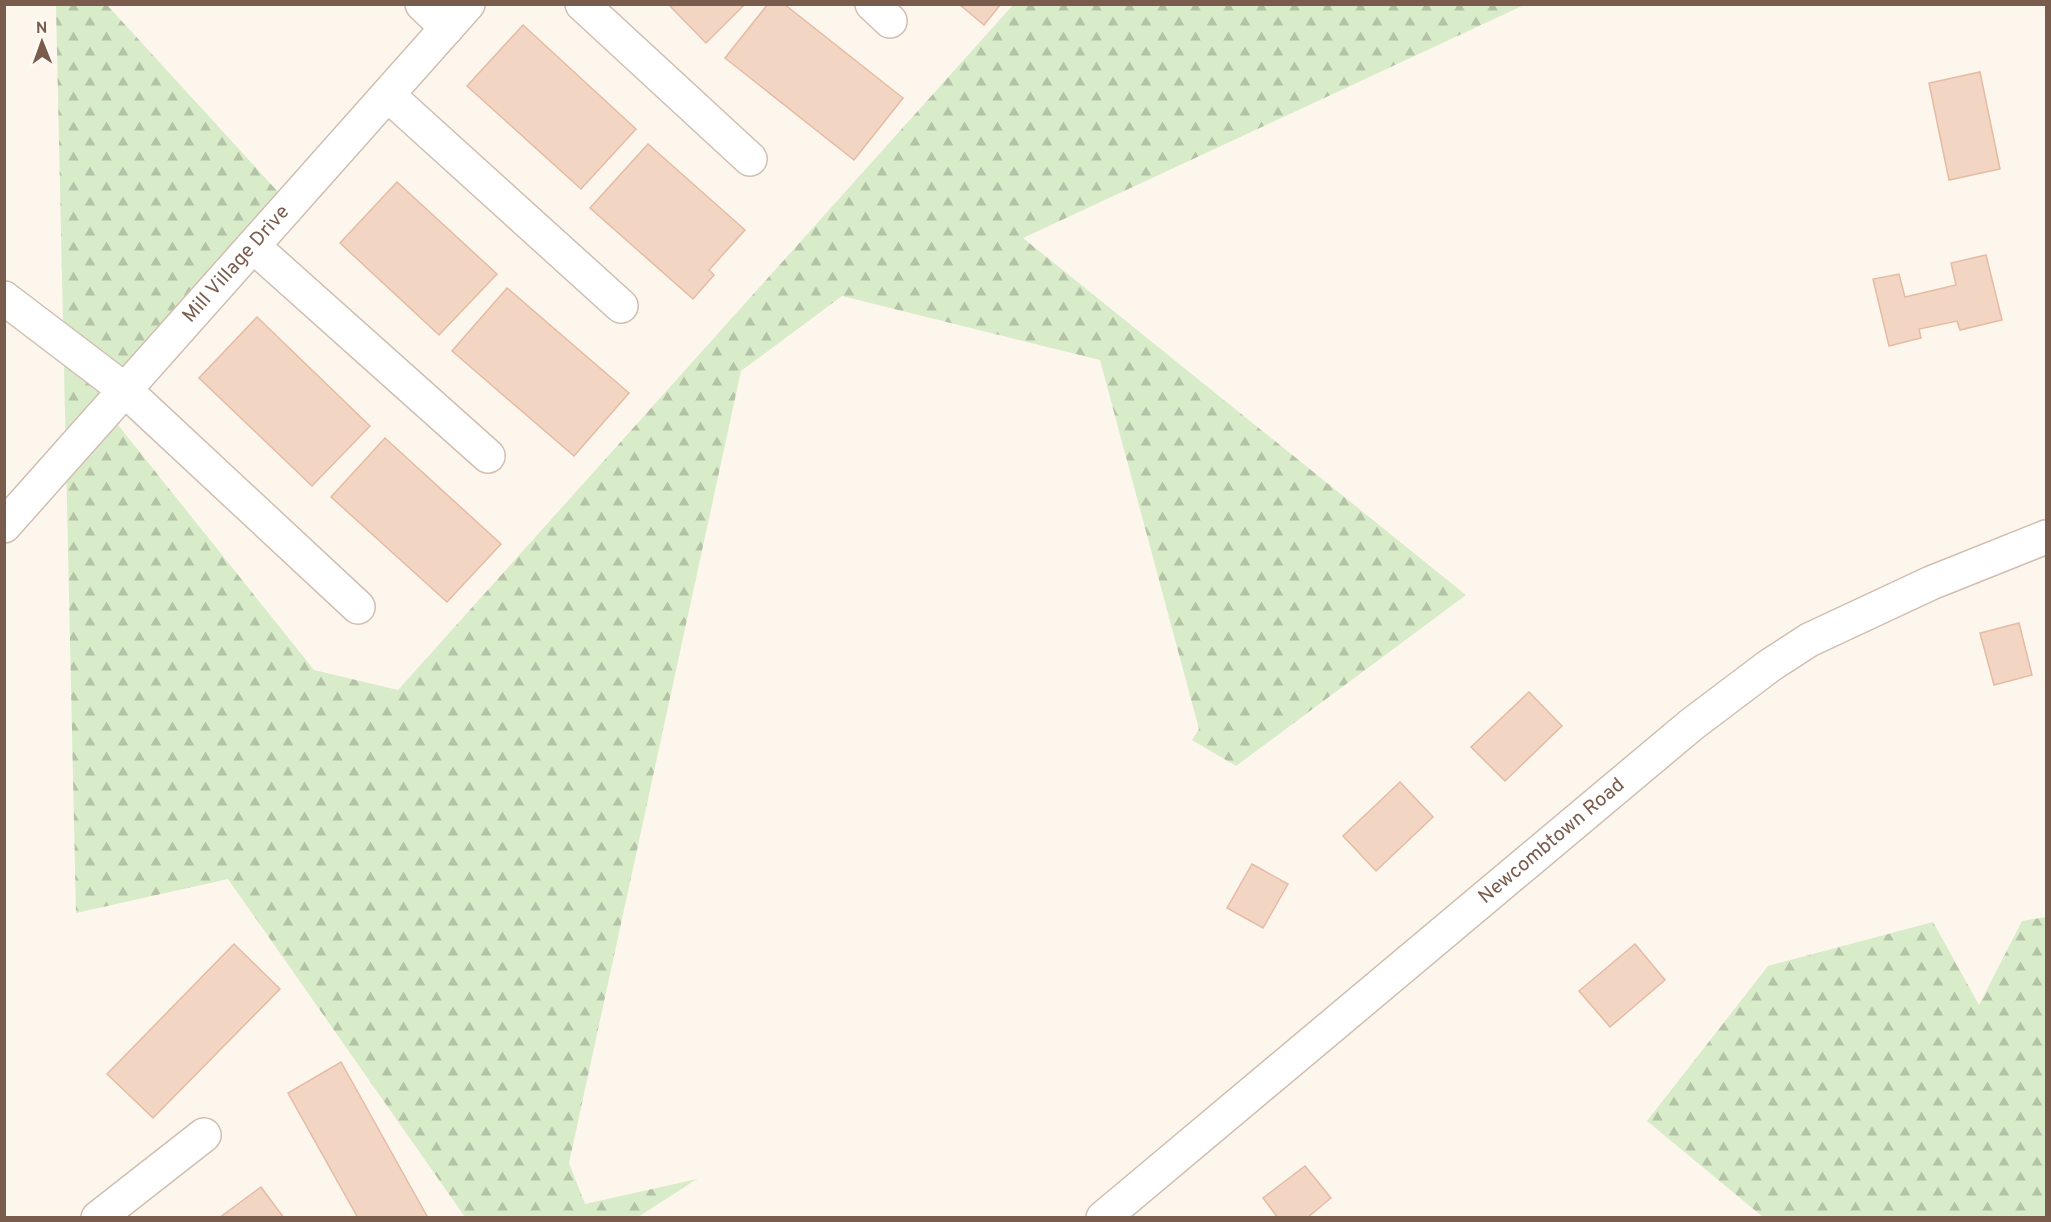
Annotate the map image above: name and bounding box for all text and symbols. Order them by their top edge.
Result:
north arrow [12,12,72,72]
text: N [36,19,48,39]
street label: Mill Village Drive [177,200,296,329]
street label: Newcombtown Road [1474,773,1631,910]

